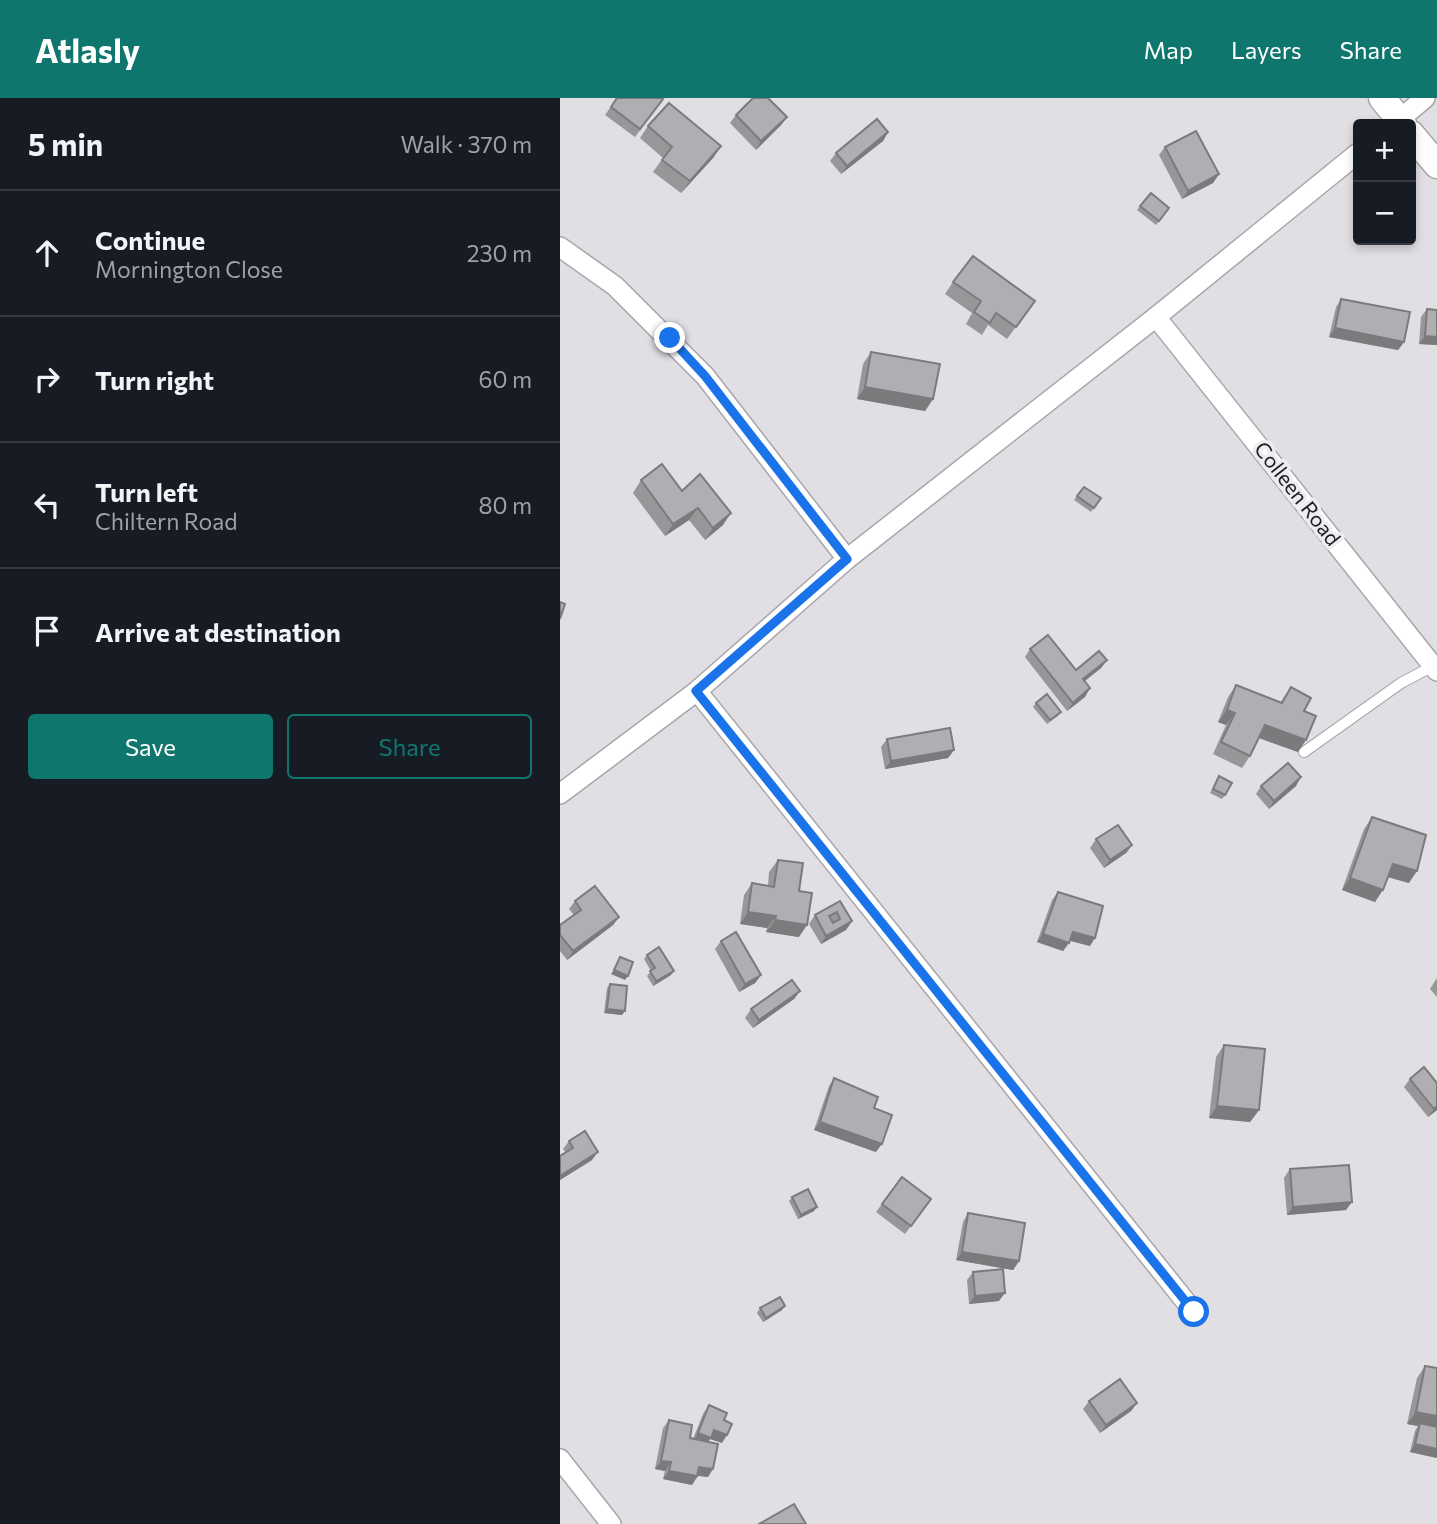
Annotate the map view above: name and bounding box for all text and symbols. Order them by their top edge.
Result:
text: Atlasly [35,29,140,70]
text: Map [1144,35,1193,64]
text: Layers [1231,35,1302,64]
text: Share [1340,35,1402,64]
map controls [1353,119,1416,245]
button: + [1353,119,1416,182]
text: 5 min [28,125,103,162]
text: Walk · 370 m [401,130,532,158]
button: − [1353,182,1416,245]
text: Continue [95,224,205,255]
icon: ahead [28,234,66,272]
text: 230 m [467,239,532,267]
text: Mornington Close [95,255,283,283]
route end [654,322,685,353]
icon: right [28,360,66,398]
text: Turn right [95,364,214,395]
text: 60 m [479,365,532,393]
street label: Colleen Road [1250,436,1346,550]
text: Turn left [95,476,198,507]
icon: left [28,486,66,524]
text: 80 m [479,491,532,519]
text: Chiltern Road [95,507,238,535]
icon: arrive [28,612,66,650]
text: Arrive at destination [95,616,341,647]
button: Save [28,714,273,779]
button: Share [287,714,532,779]
route start [1178,1296,1209,1327]

